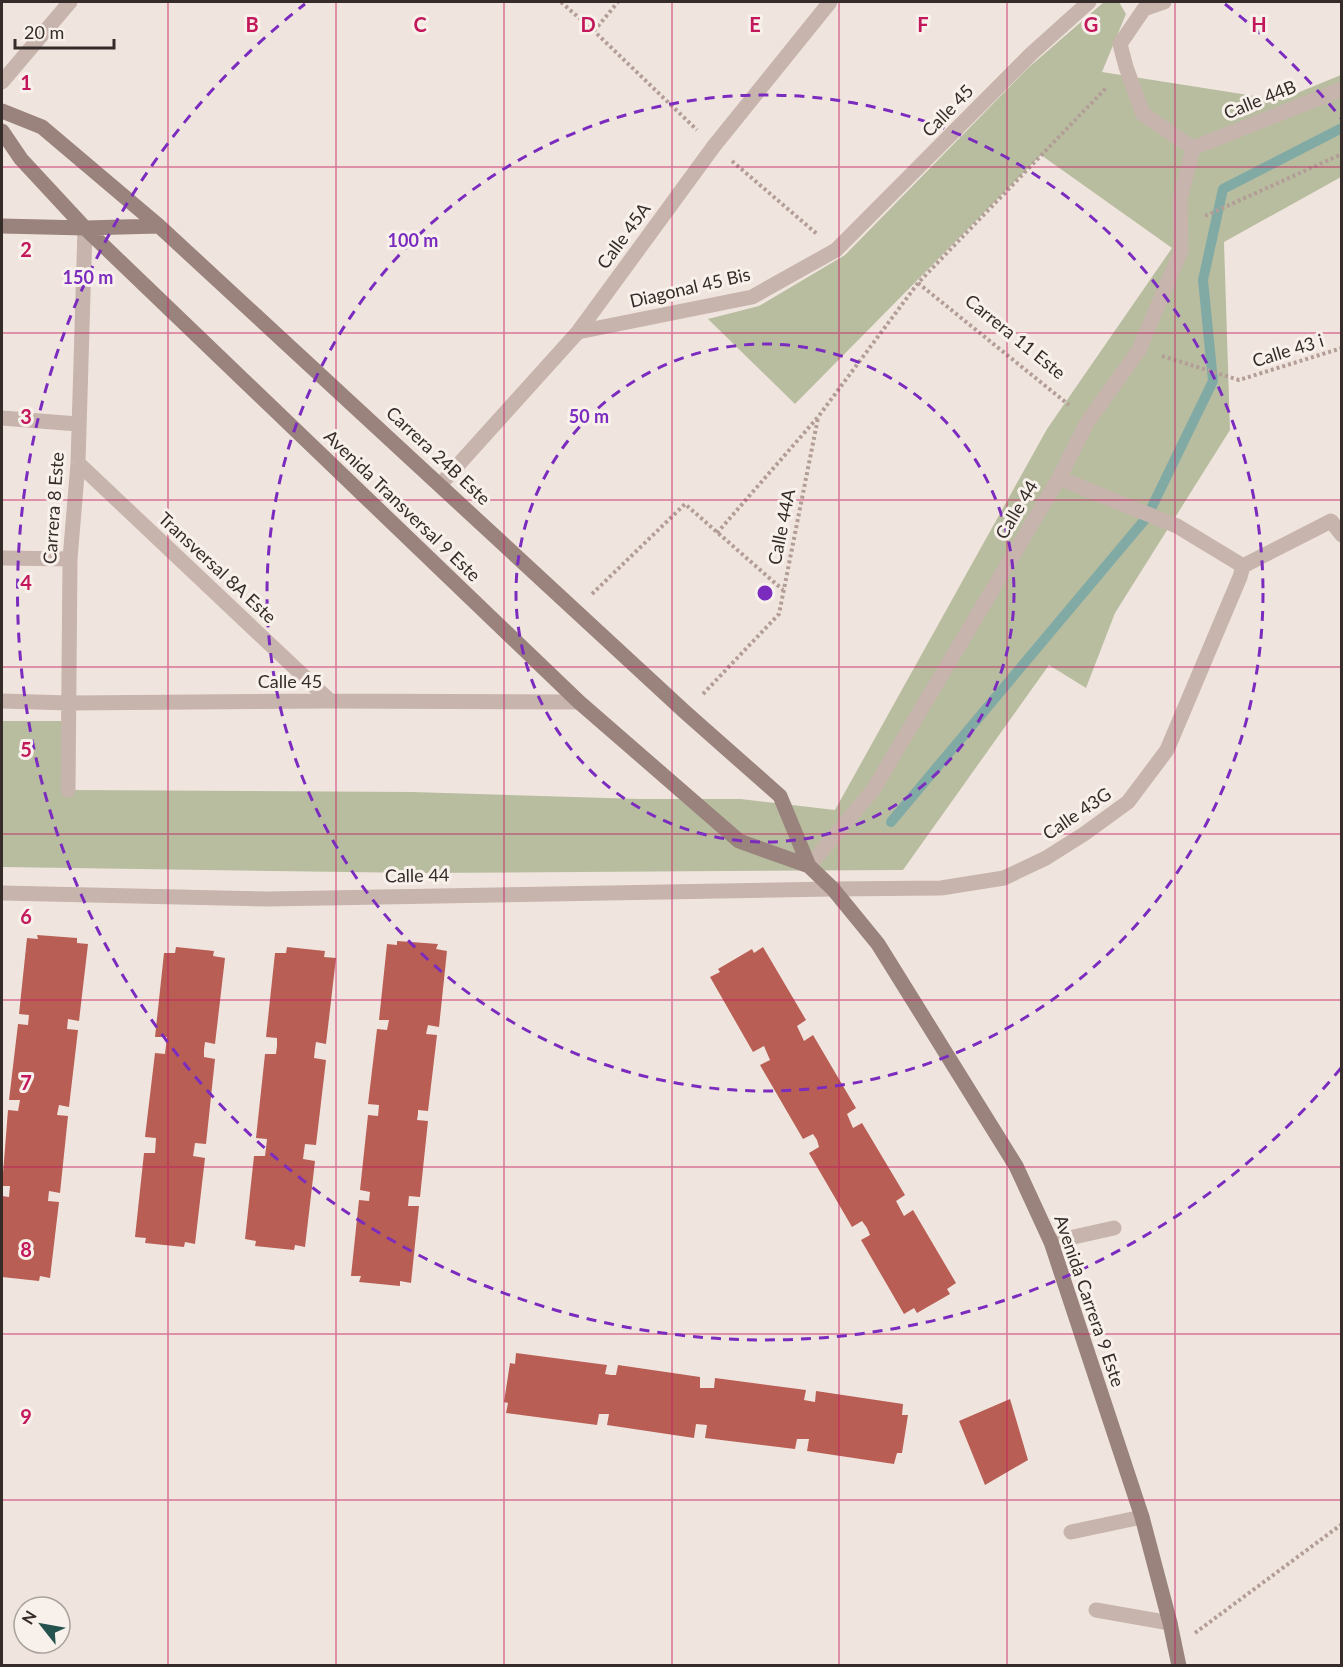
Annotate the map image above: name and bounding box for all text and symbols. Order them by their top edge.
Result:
scale bar [15,12,114,50]
text: B [245,12,259,36]
text: C [413,12,427,36]
text: D [580,12,596,36]
text: E [749,12,761,36]
text: F [917,12,929,36]
text: G [1084,12,1098,36]
text: H [1251,12,1267,36]
text: 20 m [24,21,64,43]
text: 1 [20,70,32,94]
street label: Calle 44B [1220,75,1299,124]
street label: Calle 45 [917,79,978,141]
street label: Calle 45A [592,197,655,273]
text: 100 m [388,229,438,251]
text: 2 [20,237,32,261]
street label: Diagonal 45 Bis [627,262,752,312]
text: 150 m [63,266,113,288]
street label: Carrera 11 Este [961,289,1070,383]
street label: Calle 43 i [1249,329,1326,371]
street label: Carrera 24B Este [382,401,495,509]
text: 3 [20,404,32,428]
text: 50 m [569,405,609,427]
street label: Avenida Transversal 9 Este [320,425,485,586]
street label: Carrera 8 Este [38,451,68,565]
street label: Calle 44 [990,476,1042,543]
street label: Calle 44A [763,486,799,567]
street label: Transversal 8A Este [154,507,281,627]
text: 4 [20,570,32,594]
centre of rings [755,583,775,603]
street label: Calle 45 [258,670,322,692]
text: 5 [20,737,32,761]
street label: Calle 43G [1038,782,1115,844]
street label: Calle 44 [385,863,449,887]
text: 6 [20,904,32,928]
text: 7 [20,1070,32,1094]
street label: Avenida Carrera 9 Este [1050,1212,1130,1389]
text: 8 [20,1237,32,1261]
text: 9 [20,1404,32,1428]
north arrow [12,1595,72,1655]
text: N [17,1607,40,1627]

